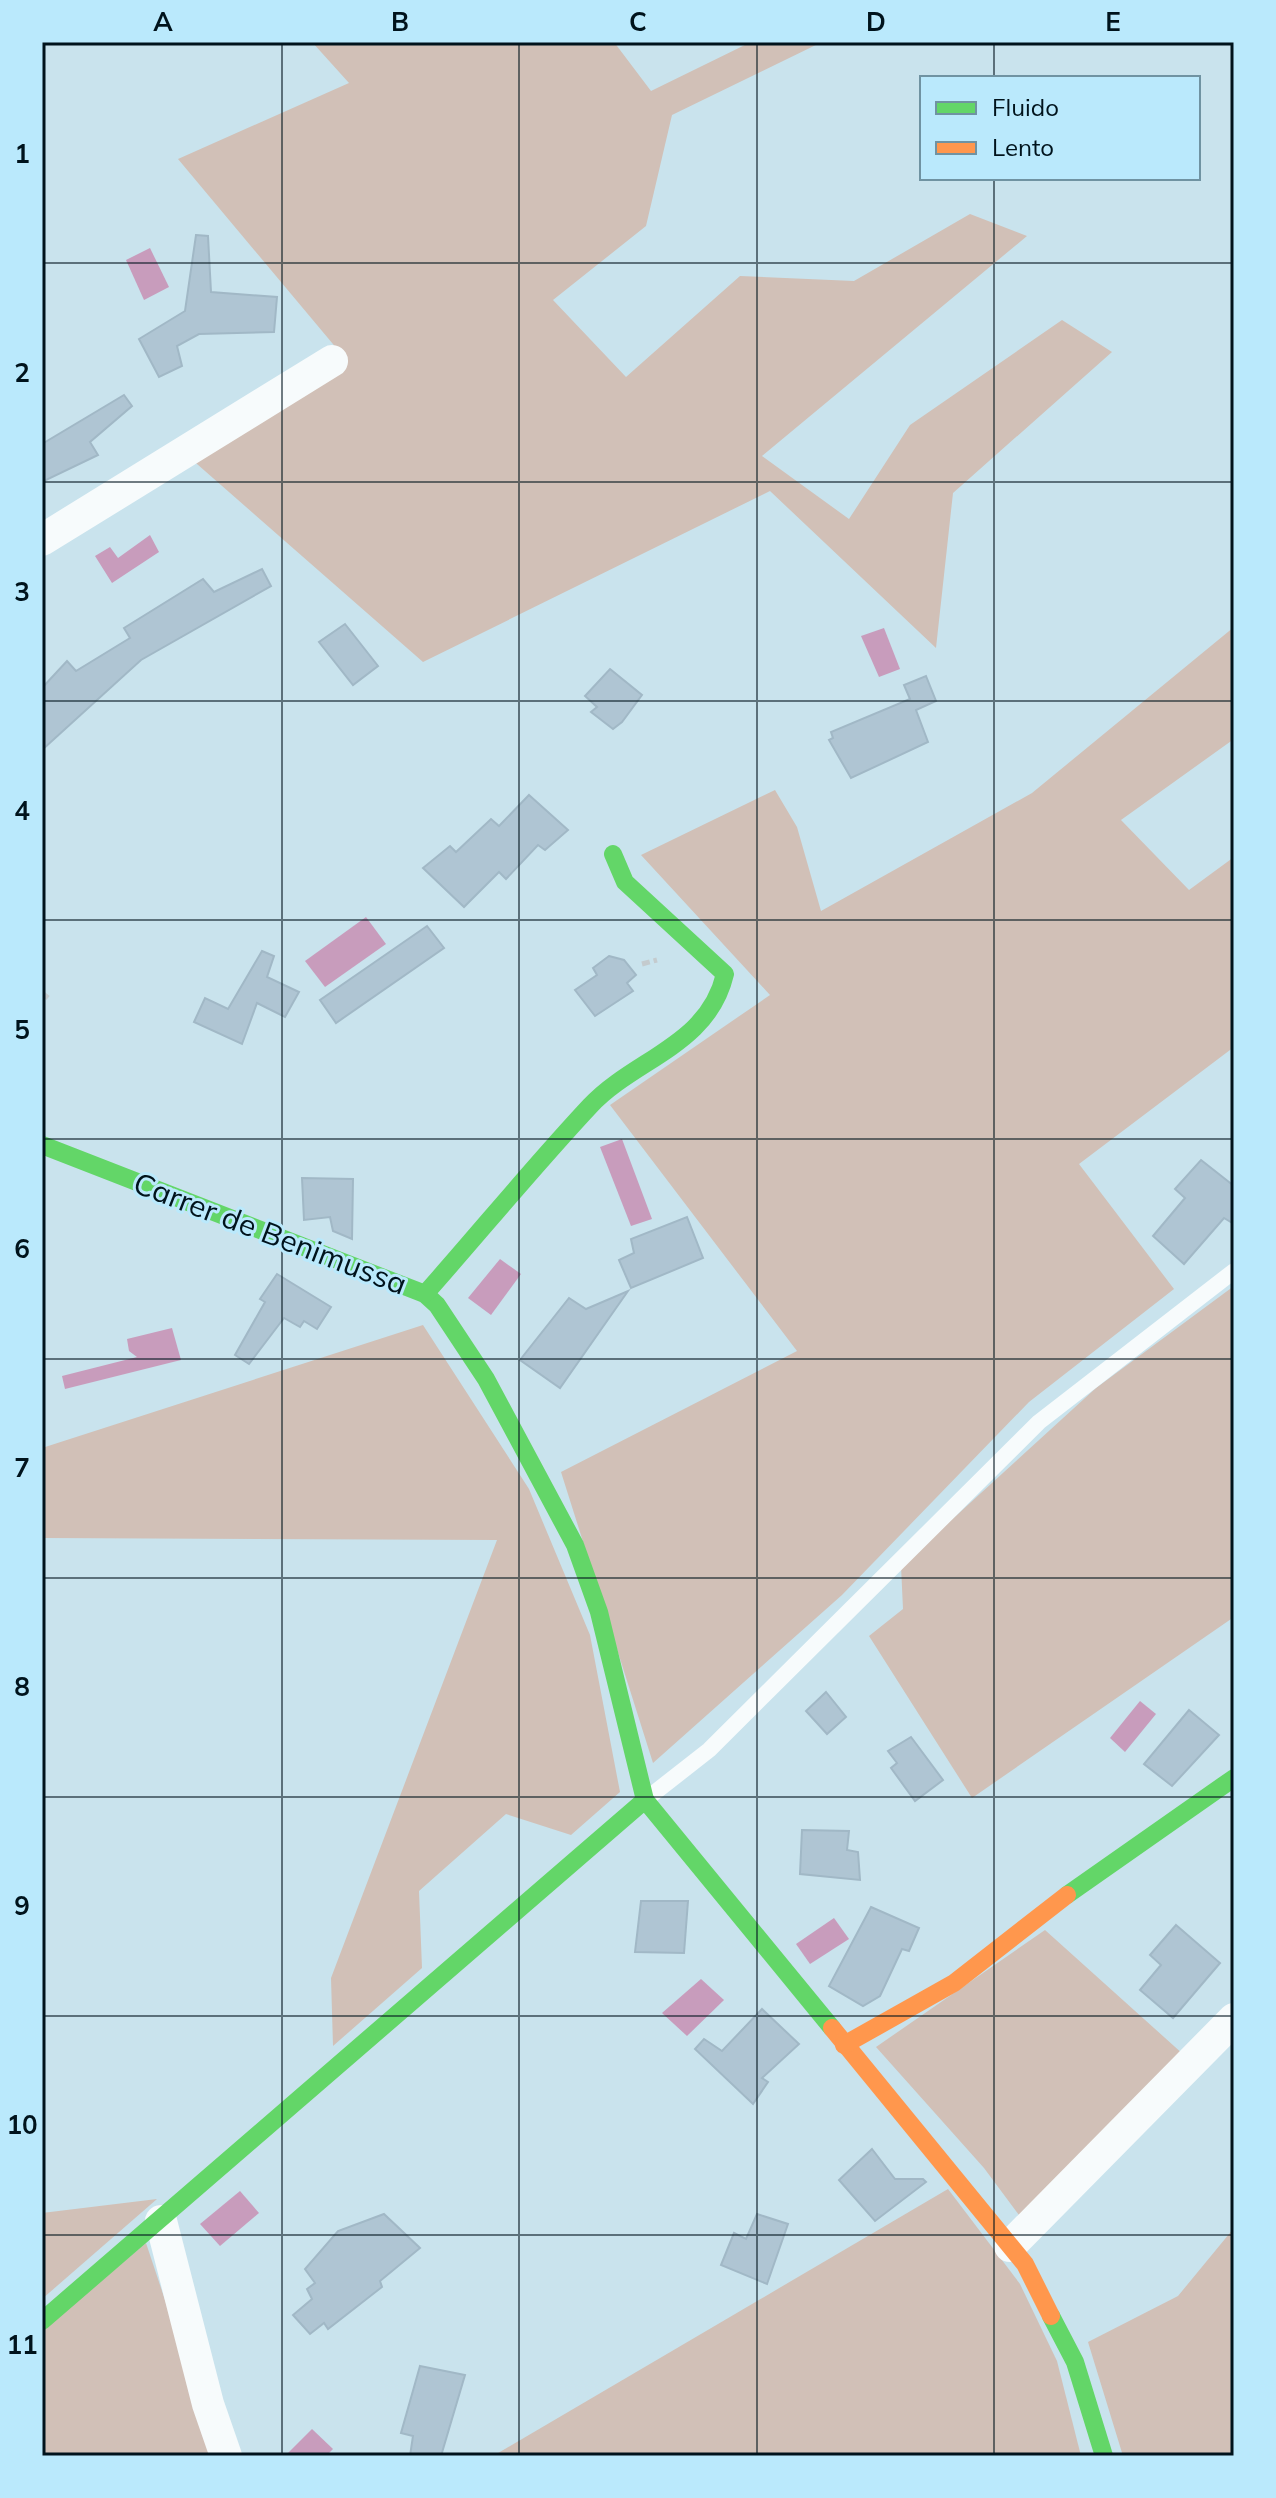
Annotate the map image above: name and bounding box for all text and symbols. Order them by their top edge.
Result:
text: A [153,5,173,38]
text: B [391,5,409,38]
text: C [629,5,647,38]
text: D [866,5,886,38]
text: E [1105,5,1121,38]
legend [920,76,1200,180]
text: Fluido [992,92,1059,122]
text: Lento [992,132,1054,162]
text: 1 [14,137,30,170]
text: 2 [14,356,30,389]
text: 3 [14,575,30,608]
text: 4 [14,794,30,827]
text: 5 [14,1013,30,1046]
street label: Carrer de Benimussa [128,1163,412,1303]
text: 6 [14,1232,30,1265]
text: 7 [14,1451,30,1484]
text: 8 [14,1670,30,1703]
text: 9 [14,1889,30,1922]
text: 10 [6,2108,38,2141]
text: 11 [6,2328,38,2361]

